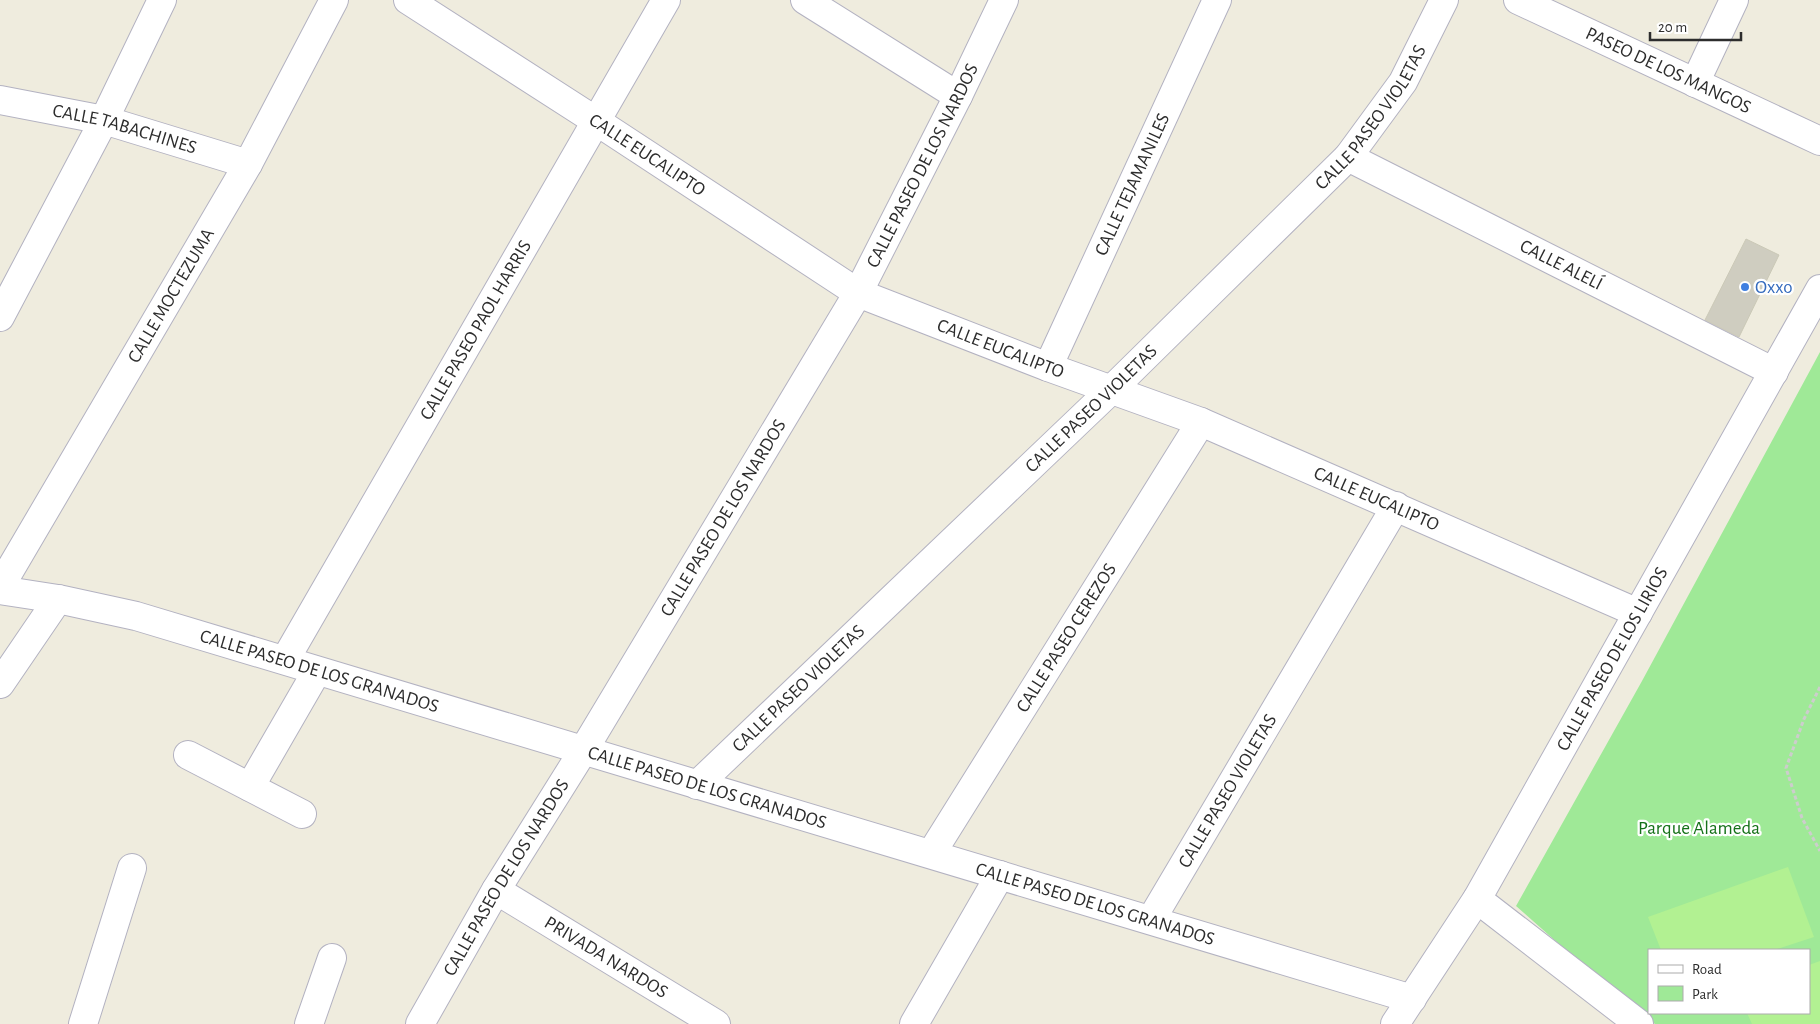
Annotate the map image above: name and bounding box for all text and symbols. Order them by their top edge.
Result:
scale bar [1650,10,1741,42]
text: 20 m [1658,20,1687,35]
street label: PASEO DE LOS MANGOS [1583,24,1754,117]
street label: CALLE PASEO VIOLETAS [1311,42,1429,193]
street label: CALLE PASEO DE LOS NARDOS [863,61,982,271]
street label: CALLE TABACHINES [51,101,199,157]
street label: CALLE EUCALIPTO [586,110,709,200]
street label: CALLE TEJAMANILES [1091,110,1173,259]
street label: CALLE MOCTEZUMA [124,225,218,366]
street label: CALLE ALELÍ [1517,236,1608,294]
street label: CALLE PASEO PAOL HARRIS [416,237,535,423]
place label: Oxxo [1755,278,1793,297]
marker: Oxxo [1739,281,1751,293]
street label: CALLE EUCALIPTO [934,315,1067,381]
street label: CALLE PASEO VIOLETAS [1022,341,1161,476]
street label: CALLE PASEO DE LOS NARDOS [657,416,789,620]
street label: CALLE EUCALIPTO [1311,463,1442,534]
street label: CALLE PASEO CEREZOS [1013,560,1120,716]
street label: CALLE PASEO DE LOS LIRIOS [1553,564,1671,754]
street label: CALLE PASEO VIOLETAS [728,621,868,756]
street label: CALLE PASEO DE LOS GRANADOS [198,626,441,716]
street label: CALLE PASEO VIOLETAS [1175,711,1280,871]
street label: CALLE PASEO DE LOS GRANADOS [586,743,829,832]
street label: CALLE PASEO DE LOS NARDOS [440,776,572,979]
park label: Parque Alameda [1638,819,1760,838]
street label: CALLE PASEO DE LOS GRANADOS [974,859,1217,949]
street label: PRIVADA NARDOS [541,912,671,1002]
legend [1648,949,1810,1014]
text: Road [1692,962,1722,977]
text: Park [1692,987,1718,1002]

